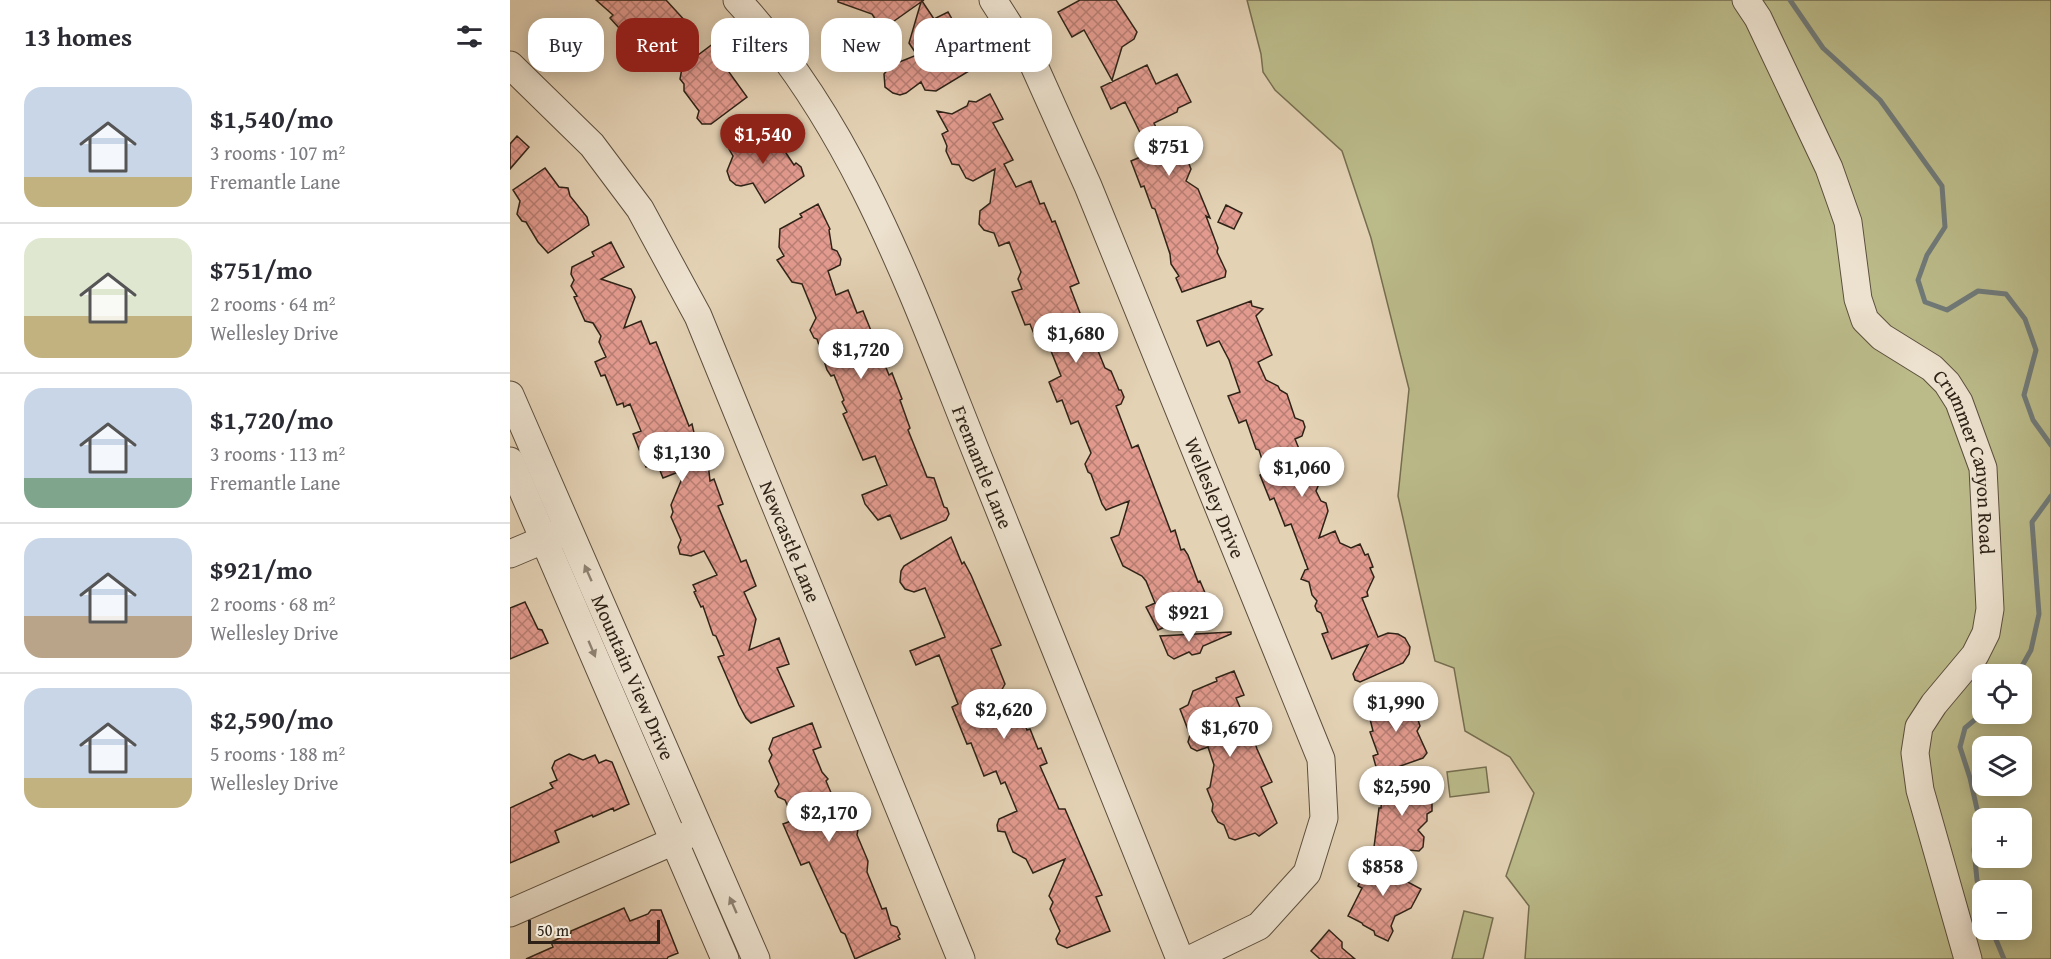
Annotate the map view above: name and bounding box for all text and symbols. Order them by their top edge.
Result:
text: 13 homes [24,17,132,56]
chip: Buy [528,18,604,72]
chip: Rent [616,18,699,72]
chip: Filters [711,18,809,72]
chip: New [821,18,902,72]
chip: Apartment [914,18,1052,72]
icon: filters [453,20,486,53]
text: $1,540/mo [210,99,333,138]
icon: home [72,111,144,183]
pin: $1,540 [714,114,812,165]
text: $1,540 [734,119,792,148]
pin: $751 [1133,126,1205,177]
text: $751 [1148,131,1190,160]
text: 3 rooms · 107 m² [210,138,345,167]
text: Fremantle Lane [210,167,340,196]
text: $751/mo [210,250,312,289]
icon: home [72,262,144,334]
text: 2 rooms · 64 m² [210,289,336,318]
pin: $1,680 [1027,313,1125,364]
text: Wellesley Drive [210,318,338,347]
text: $1,680 [1047,318,1105,347]
pin: $1,720 [812,329,910,380]
text: $1,720 [832,334,890,363]
street label: Crummer Canyon Road [1927,362,2002,555]
text: $1,720/mo [210,400,333,439]
street label: Fremantle Lane [945,401,1021,533]
icon: home [72,412,144,484]
pin: $1,130 [633,432,731,483]
street label: Wellesley Drive [1178,433,1253,563]
text: $1,130 [653,437,711,466]
text: 3 rooms · 113 m² [210,439,345,468]
pin: $1,060 [1253,447,1351,498]
text: $1,060 [1273,452,1331,481]
text: Fremantle Lane [210,468,340,497]
street label: Newcastle Lane [753,476,829,607]
text: $921/mo [210,550,312,589]
icon: home [72,562,144,634]
one-way arrow [583,563,593,581]
text: 2 rooms · 68 m² [210,589,336,618]
street label: Mountain View Drive [585,590,682,765]
pin: $921 [1153,592,1225,643]
text: $921 [1168,597,1210,626]
text: Wellesley Drive [210,618,338,647]
one-way arrow [587,641,597,659]
map controls [1972,664,2032,940]
button: locate [1972,664,2032,724]
pin: $1,990 [1347,682,1445,733]
text: $1,990 [1367,687,1425,716]
pin: $2,620 [955,689,1053,740]
text: $2,620 [975,694,1033,723]
text: $2,590/mo [210,700,333,739]
pin: $1,670 [1181,707,1279,758]
icon: home [72,712,144,784]
text: $1,670 [1201,712,1259,741]
button: layers [1972,736,2032,796]
text: 5 rooms · 188 m² [210,739,345,768]
pin: $2,590 [1353,766,1451,817]
text: Wellesley Drive [210,768,338,797]
text: $2,590 [1373,771,1431,800]
pin: $2,170 [780,792,878,843]
text: $2,170 [800,797,858,826]
button: + [1972,808,2032,868]
pin: $858 [1347,846,1419,897]
text: $858 [1362,851,1404,880]
button: − [1972,880,2032,940]
one-way arrow [728,896,738,914]
scale bar [528,917,660,944]
text: 50 m [537,918,569,942]

